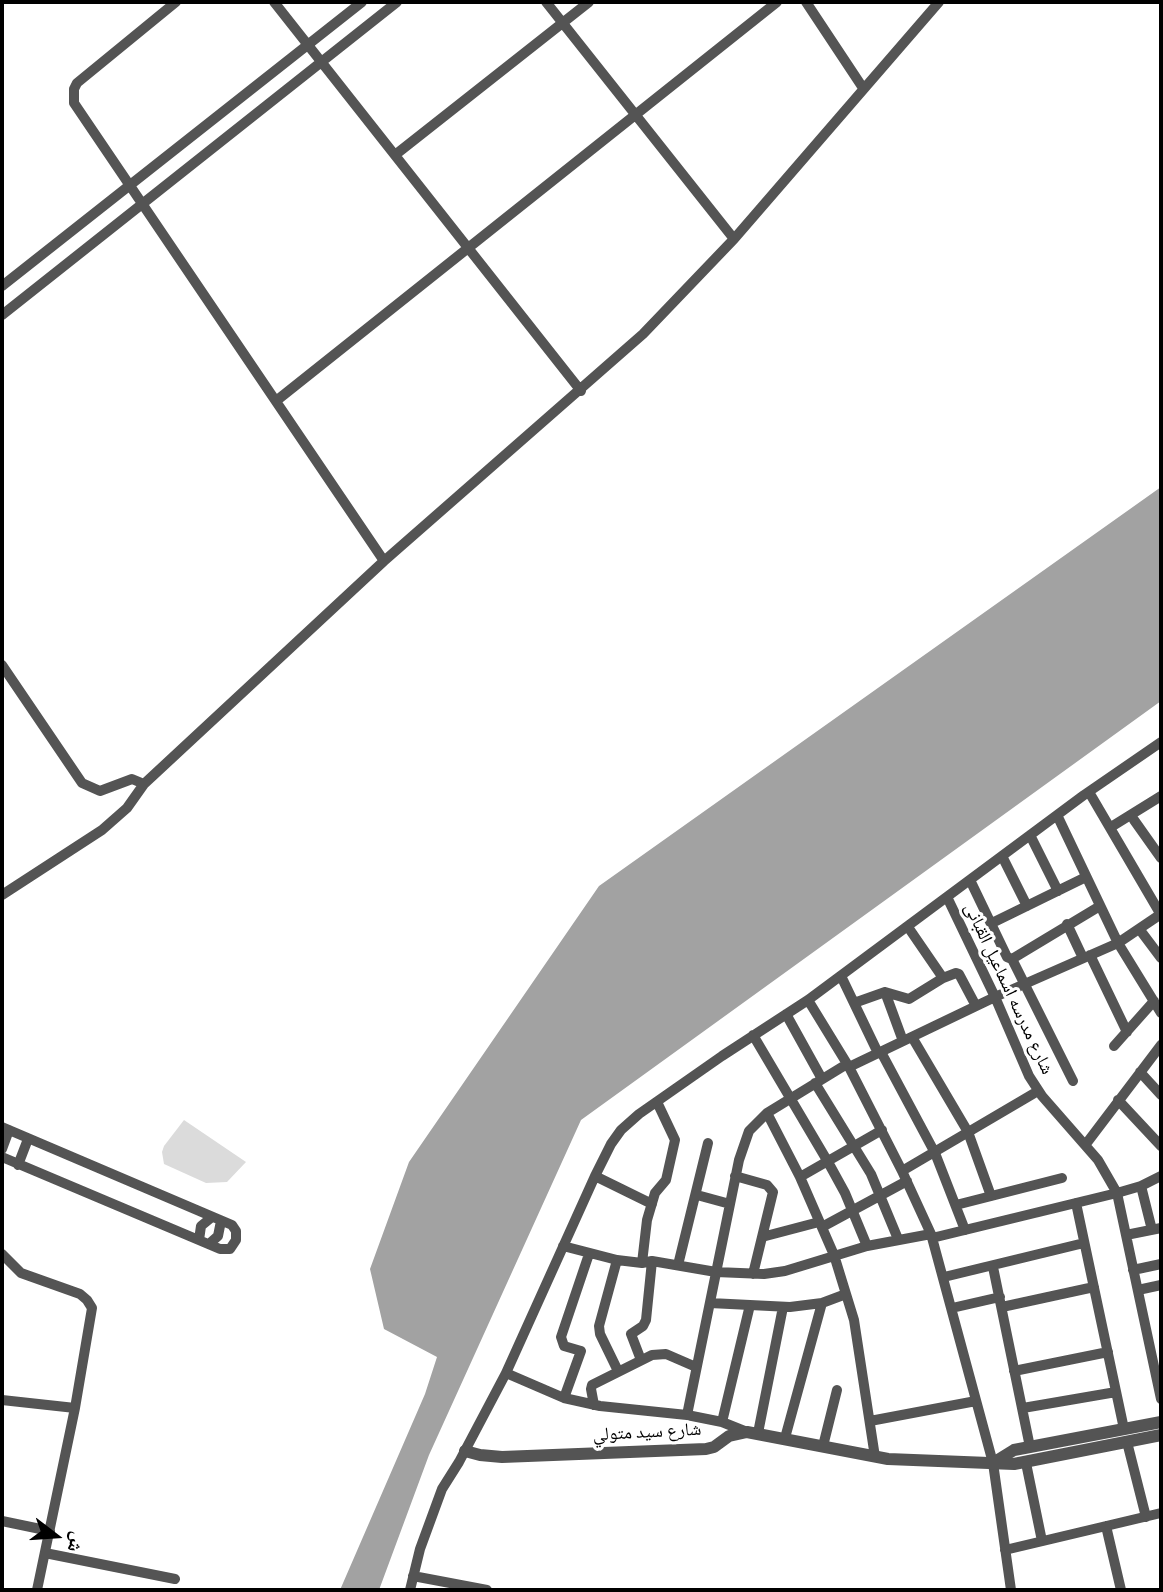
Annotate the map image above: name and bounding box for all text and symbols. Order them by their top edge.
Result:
street label: شارع مدرسه اسماعيل القبانى [959,900,1057,1078]
street label: شارع سيد متولي [592,1419,702,1447]
north arrow [21,1501,91,1571]
text: ش [63,1529,91,1555]

